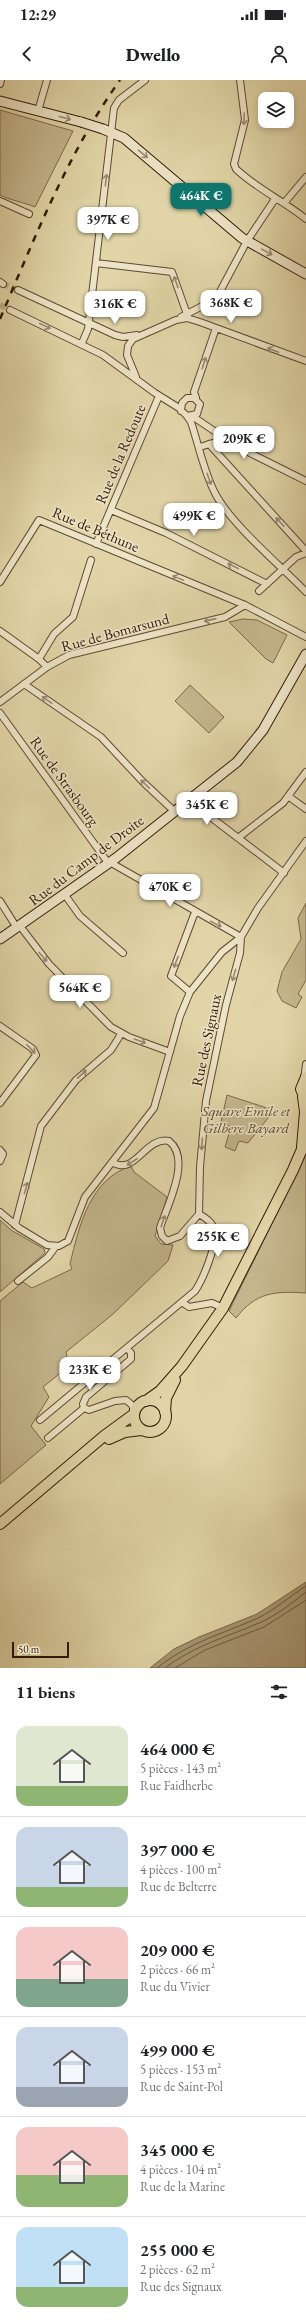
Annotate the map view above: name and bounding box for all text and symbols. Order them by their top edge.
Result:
text: 12:29 [20,5,56,24]
icon: back [16,43,38,65]
text: Dwello [126,43,180,66]
icon: person [268,43,290,65]
map controls [258,92,294,128]
button: layers [258,92,294,128]
one-way arrow [240,112,248,125]
one-way arrow [58,115,71,122]
one-way arrow [138,149,148,158]
one-way arrow [102,174,110,187]
pin: 464K € [168,183,234,217]
text: 464K € [179,187,223,204]
pin: 397K € [75,207,141,241]
text: 397K € [86,211,130,228]
one-way arrow [260,249,272,257]
one-way arrow [171,277,179,289]
pin: 368K € [198,290,264,324]
pin: 316K € [82,291,148,325]
text: 368K € [209,294,253,311]
text: 316K € [93,295,137,312]
one-way arrow [39,323,51,330]
one-way arrow [268,345,280,353]
one-way arrow [201,357,208,370]
street label: Rue de la Redoute [90,401,150,507]
pin: 209K € [211,426,277,460]
text: 209K € [222,430,266,447]
one-way arrow [206,472,213,485]
street label: Rue de Béthune [50,502,142,556]
pin: 499K € [161,503,227,537]
text: 499K € [172,507,216,524]
one-way arrow [276,517,285,527]
one-way arrow [227,562,239,569]
one-way arrow [173,573,185,581]
street label: Rue de Bomarsund [59,608,171,656]
one-way arrow [204,617,217,625]
one-way arrow [42,696,53,704]
street label: Rue de Strasbourg [26,733,104,830]
one-way arrow [140,779,150,789]
pin: 345K € [174,792,240,826]
text: 345K € [185,796,229,813]
street label: Rue du Camp de Droite [25,810,148,910]
pin: 470K € [137,874,203,908]
text: 470K € [148,878,192,895]
one-way arrow [210,921,222,928]
one-way arrow [39,952,48,963]
one-way arrow [171,955,179,967]
one-way arrow [230,969,237,982]
pin: 564K € [47,975,113,1009]
text: 564K € [58,979,102,996]
street label: Rue des Signaux [187,991,225,1088]
one-way arrow [134,1038,146,1046]
one-way arrow [26,1044,36,1053]
one-way arrow [77,1069,87,1079]
park label: Square Emile et Gilbere Bayard [200,1101,291,1137]
one-way arrow [198,1137,205,1150]
one-way arrow [126,1157,137,1166]
one-way arrow [23,1182,30,1195]
one-way arrow [159,1215,167,1227]
pin: 255K € [185,1224,251,1258]
text: 255K € [196,1228,240,1245]
pin: 233K € [57,1357,123,1391]
text: 233K € [68,1361,112,1378]
scale bar [12,1640,69,1659]
text: 50 m [18,1642,39,1656]
text: 11 biens [16,1681,75,1703]
icon: filters [268,1681,290,1703]
text: 464 000 € [140,1738,215,1760]
icon: home [48,1742,96,1790]
text: 5 pièces · 143 m² [140,1760,221,1777]
text: Rue Faidherbe [140,1777,213,1794]
text: 397 000 € [140,1839,215,1861]
icon: home [48,1843,96,1891]
text: 4 pièces · 100 m² [140,1861,221,1878]
text: Rue de Belterre [140,1878,217,1895]
text: 209 000 € [140,1939,215,1961]
icon: home [48,1943,96,1991]
text: 2 pièces · 66 m² [140,1961,215,1978]
text: Rue du Vivier [140,1978,210,1995]
text: 499 000 € [140,2039,215,2061]
icon: home [48,2043,96,2091]
text: 5 pièces · 153 m² [140,2061,221,2078]
text: Rue de Saint-Pol [140,2078,223,2095]
text: 345 000 € [140,2139,215,2161]
icon: home [48,2143,96,2191]
text: 4 pièces · 104 m² [140,2161,221,2178]
text: Rue de la Marine [140,2178,225,2195]
text: 255 000 € [140,2239,215,2261]
icon: home [48,2243,96,2291]
text: 2 pièces · 62 m² [140,2261,215,2278]
text: Rue des Signaux [140,2278,222,2295]

